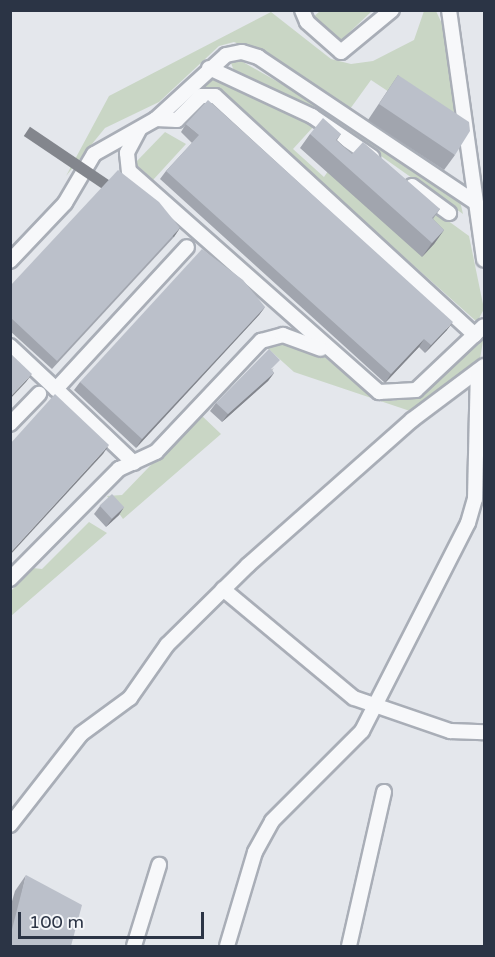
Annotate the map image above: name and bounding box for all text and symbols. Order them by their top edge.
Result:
scale bar [21,900,207,938]
text: 100 m [29,911,84,933]

